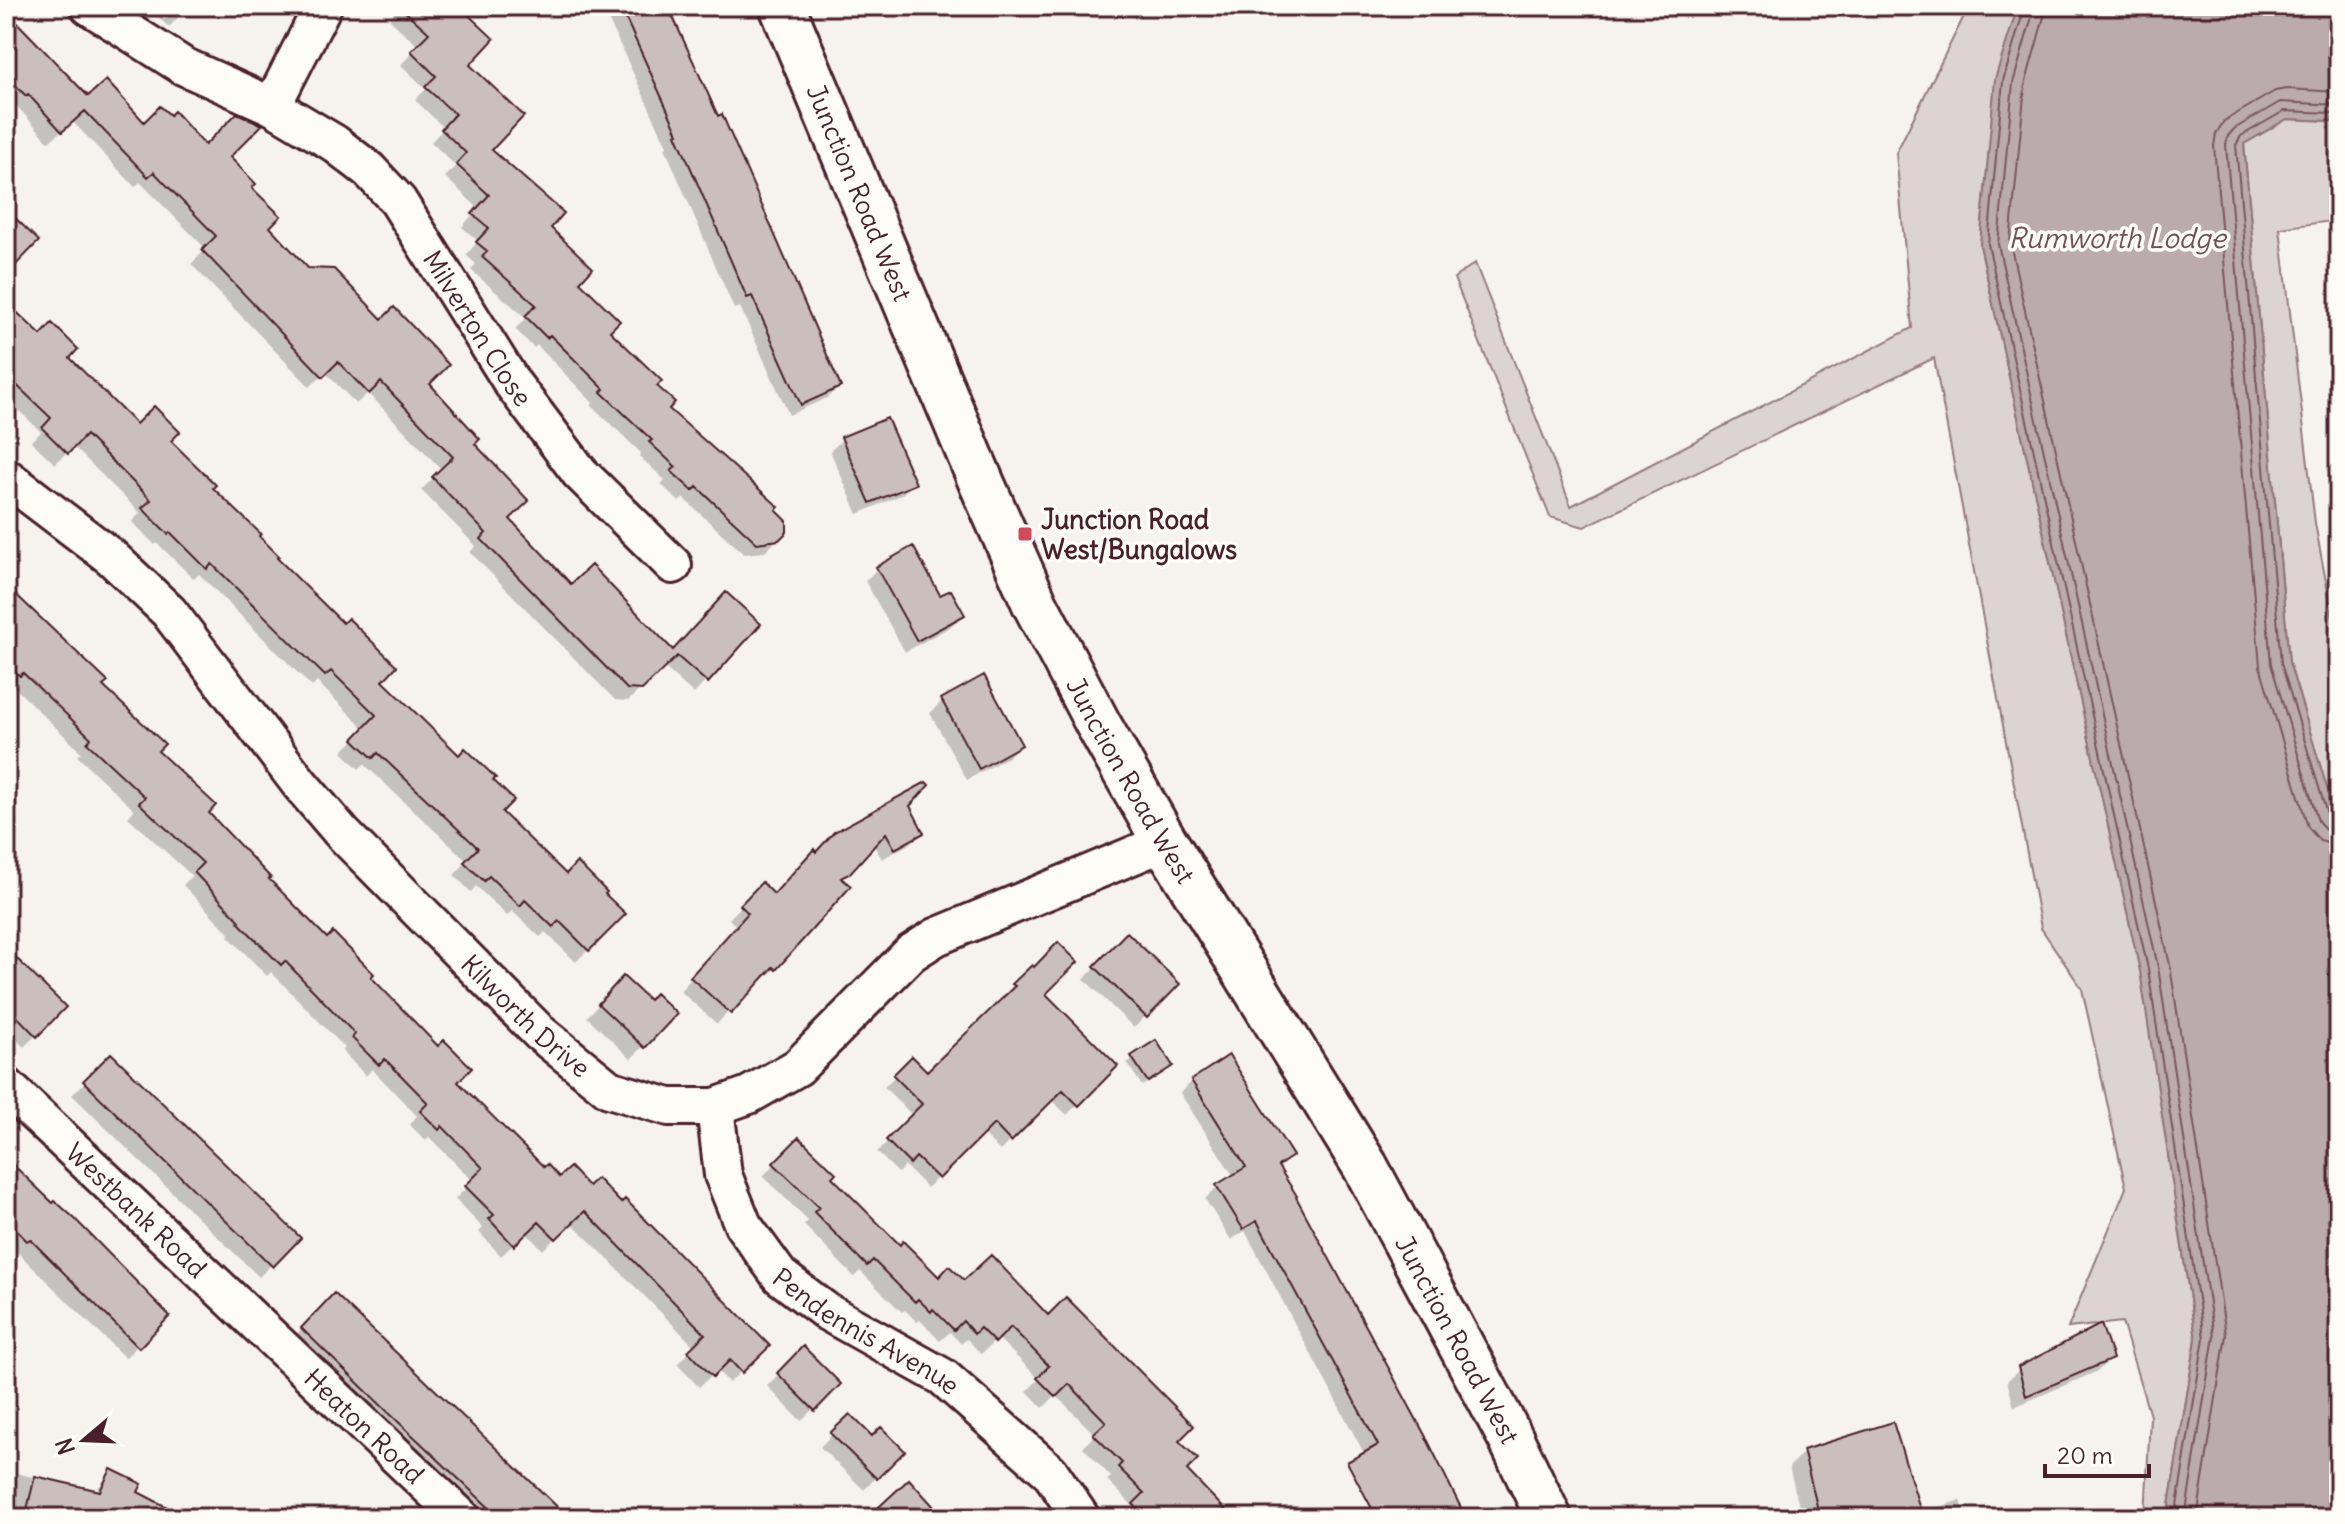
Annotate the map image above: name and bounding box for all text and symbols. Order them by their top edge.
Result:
street label: Junction Road West [800,79,920,306]
water label: Rumworth Lodge [2008,220,2228,256]
street label: Milverton Close [416,244,540,412]
place label: Junction Road West/Bungalows [1041,503,1237,566]
marker: Junction Road West/Bungalows [1016,525,1034,543]
street label: Junction Road West [1060,671,1203,889]
street label: Kilworth Drive [455,947,597,1084]
street label: Westbank Road [59,1135,214,1284]
street label: Junction Road West [1389,1229,1527,1449]
street label: Pendennis Avenue [766,1260,967,1401]
street label: Heaton Road [298,1361,432,1490]
north arrow [44,1400,124,1480]
scale bar [2045,1428,2149,1478]
text: N [49,1435,81,1458]
text: 20 m [2057,1440,2113,1470]

